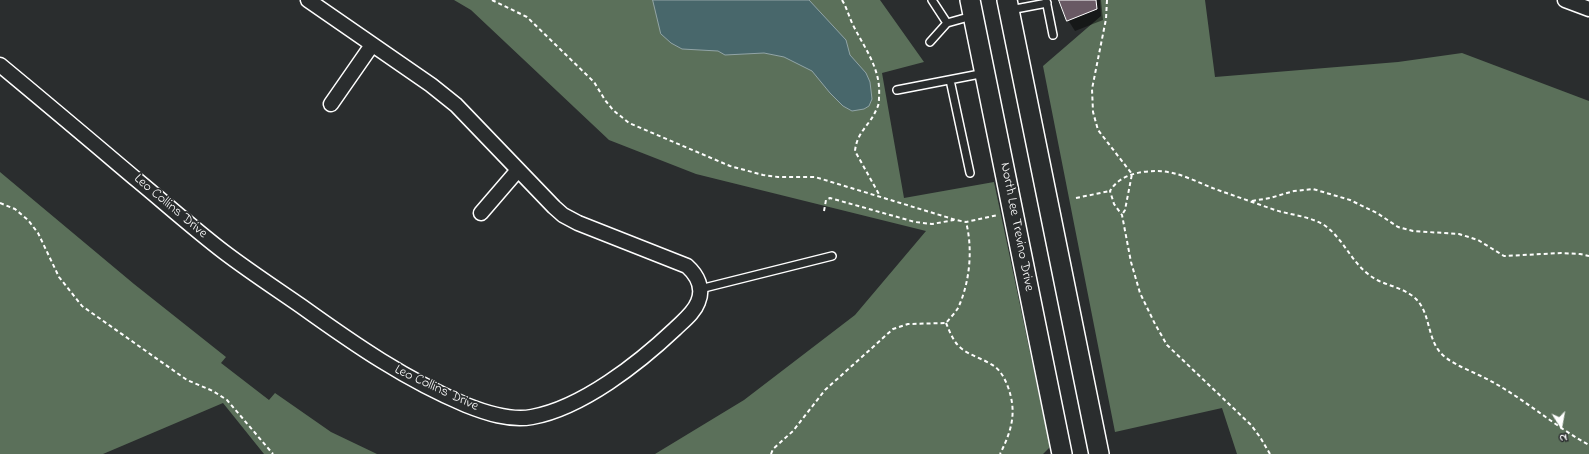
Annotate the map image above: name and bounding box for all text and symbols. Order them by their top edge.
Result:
street label: North Lee Trevino Drive [995,161,1037,293]
street label: Leo Collins Drive [130,171,210,243]
street label: Leo Collins Drive [391,362,481,416]
north arrow [1541,406,1581,446]
text: N [1558,429,1568,446]

